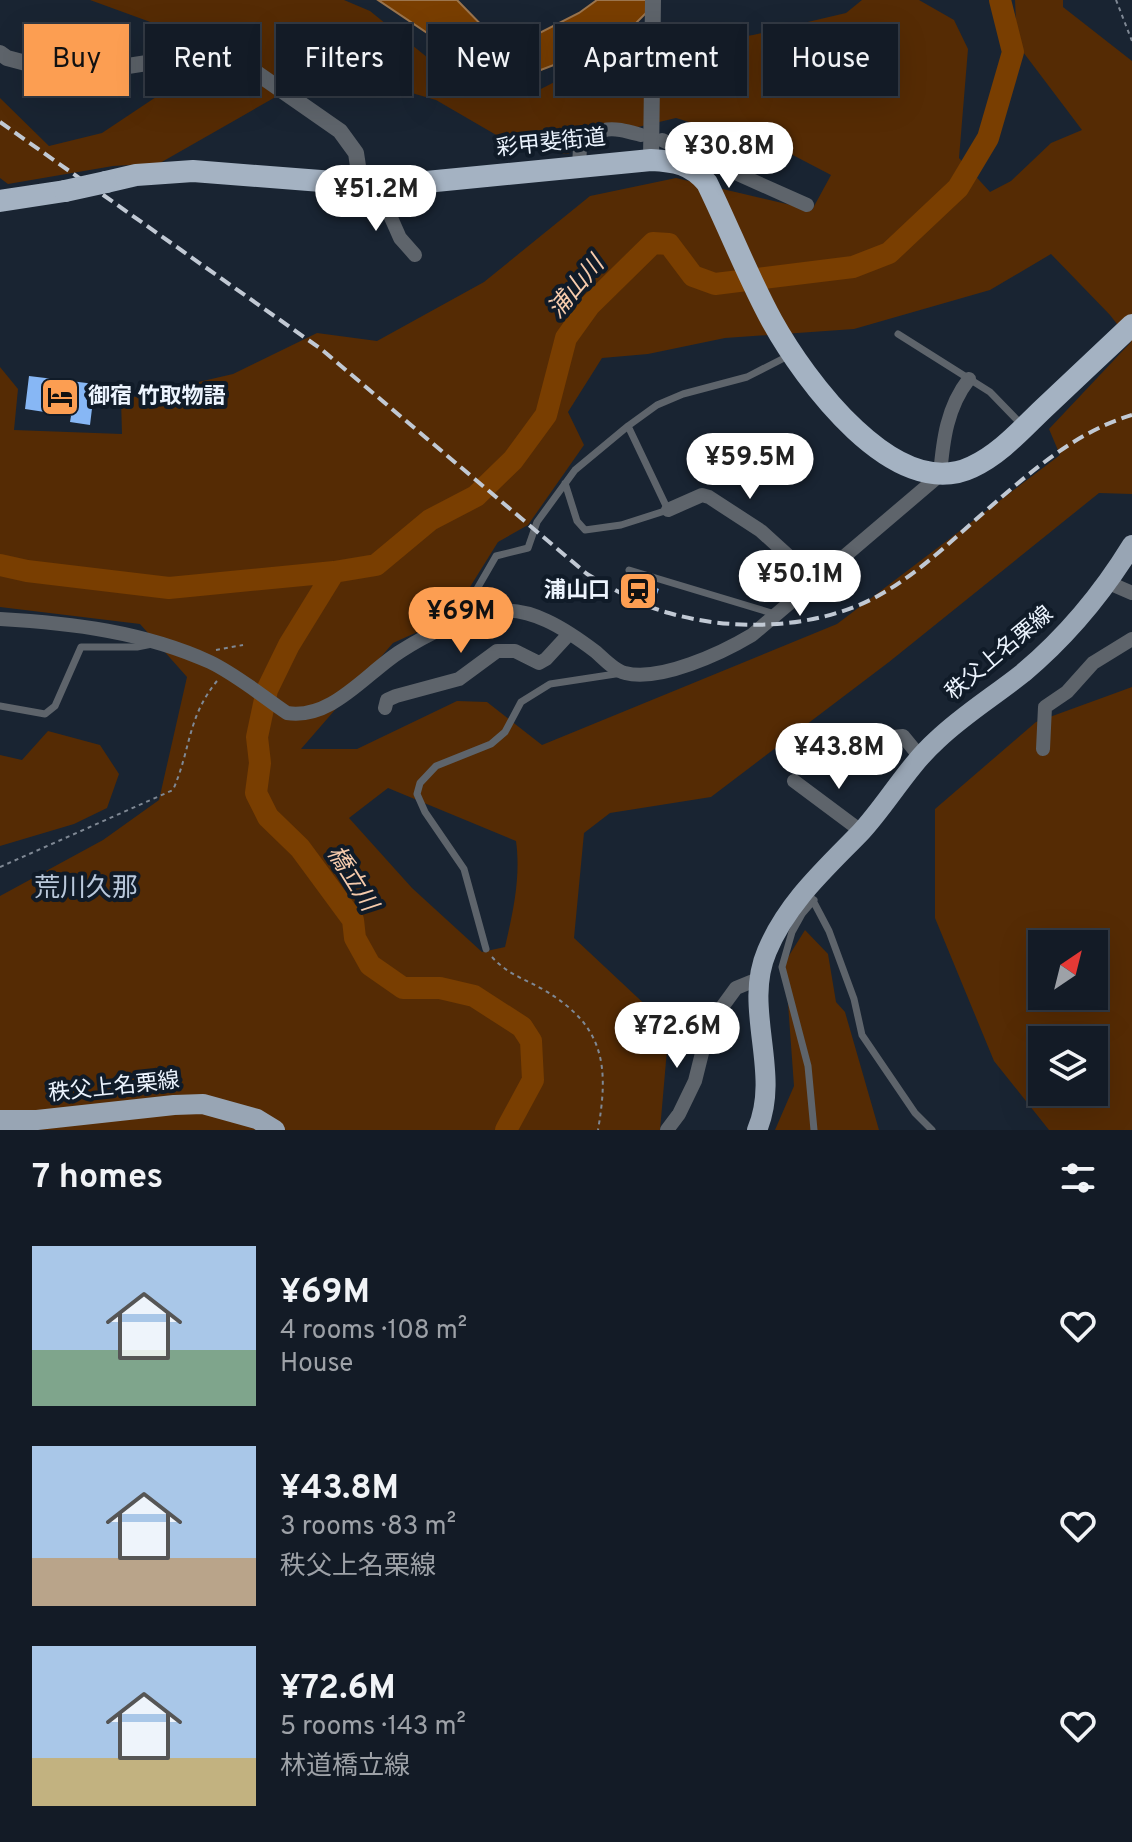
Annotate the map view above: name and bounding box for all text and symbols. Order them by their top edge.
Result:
chip: Buy [24,24,129,96]
chip: Rent [145,24,260,96]
chip: Filters [276,24,412,96]
chip: New [428,24,539,96]
chip: Apartment [555,24,747,96]
chip: House [763,24,898,96]
pin: ¥30.8M [664,122,794,190]
street label: 彩甲斐街道 [495,125,607,163]
text: ¥30.8M [683,131,775,164]
pin: ¥51.2M [311,165,441,233]
text: ¥51.2M [333,174,419,207]
water label: 浦山川 [542,248,614,325]
hotel icon: 御宿 竹取物語 [39,376,81,418]
place label: 御宿 竹取物語 [88,384,226,411]
pin: ¥59.5M [685,433,815,501]
text: ¥59.5M [705,442,795,475]
pin: ¥50.1M [735,550,865,618]
text: ¥50.1M [757,559,843,592]
station icon: 浦山口 [617,570,659,612]
place label: 浦山口 [544,578,610,605]
pin: ¥69M [414,587,508,655]
text: ¥69M [427,596,495,629]
street label: 秩父上名栗線 [941,601,1059,707]
pin: ¥43.8M [774,723,904,791]
text: ¥43.8M [793,732,885,765]
water label: 橋立川 [319,841,384,920]
district label: 荒川久那 [34,873,138,906]
north arrow [1028,930,1108,1010]
map controls [1028,930,1108,1106]
pin: ¥72.6M [612,1002,742,1070]
text: ¥72.6M [633,1011,721,1044]
button: layers [1028,1026,1108,1106]
street label: 秩父上名栗線 [47,1068,181,1108]
icon: filters [1056,1156,1100,1200]
text: 7 homes [32,1157,163,1200]
text: ¥69M [280,1272,370,1315]
icon: home [96,1278,192,1374]
icon: heart [1056,1304,1100,1348]
text: 4 rooms · 108 m² [280,1315,467,1348]
text: House [280,1348,353,1381]
text: ¥43.8M [280,1468,399,1511]
icon: home [96,1478,192,1574]
icon: heart [1056,1504,1100,1548]
text: 3 rooms · 83 m² [280,1511,456,1544]
text: 秩父上名栗線 [280,1551,436,1584]
text: ¥72.6M [280,1668,396,1711]
icon: home [96,1678,192,1774]
icon: heart [1056,1704,1100,1748]
text: 5 rooms · 143 m² [280,1711,466,1744]
text: 林道橋立線 [280,1751,410,1784]

